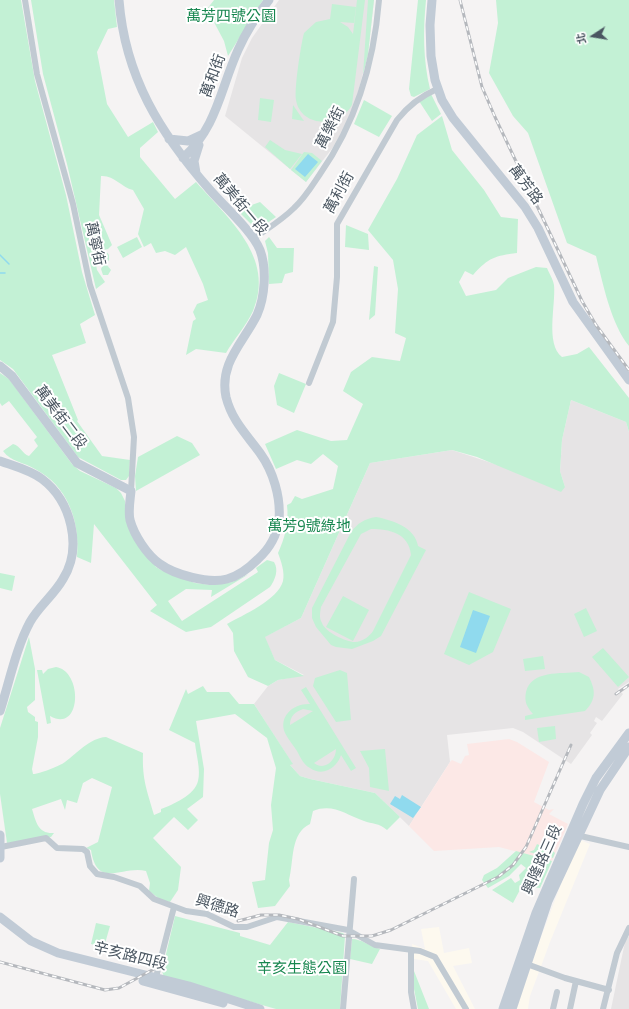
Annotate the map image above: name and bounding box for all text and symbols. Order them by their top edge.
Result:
park label: 萬芳四號公園 [186,8,276,26]
north arrow [573,16,613,56]
text: 北 [572,31,590,46]
street label: 萬和街 [198,52,230,100]
street label: 萬樂街 [313,104,349,152]
street label: 萬芳路 [504,162,546,208]
street label: 萬利街 [321,169,359,217]
street label: 萬美街一段 [209,170,271,240]
street label: 萬寧街 [81,220,107,268]
street label: 萬美街二段 [30,383,90,453]
park label: 萬芳9號綠地 [267,518,351,536]
street label: 興隆路三段 [520,822,566,898]
street label: 興德路 [193,892,241,922]
street label: 辛亥路四段 [91,939,169,975]
park label: 辛亥生態公園 [257,960,347,978]

